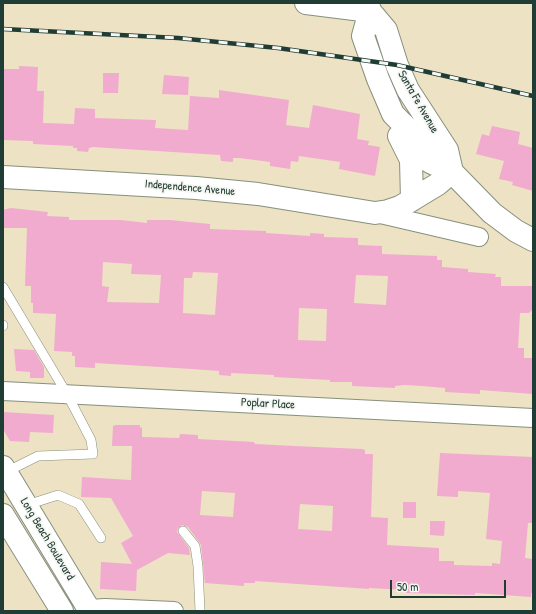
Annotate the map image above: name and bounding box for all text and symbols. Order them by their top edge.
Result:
street label: Santa Fe Avenue [394,68,442,136]
street label: Independence Avenue [144,177,236,199]
street label: Poplar Place [241,395,295,413]
street label: Long Beach Boulevard [17,495,77,583]
scale bar [392,572,508,598]
text: 50 m [397,578,418,595]

